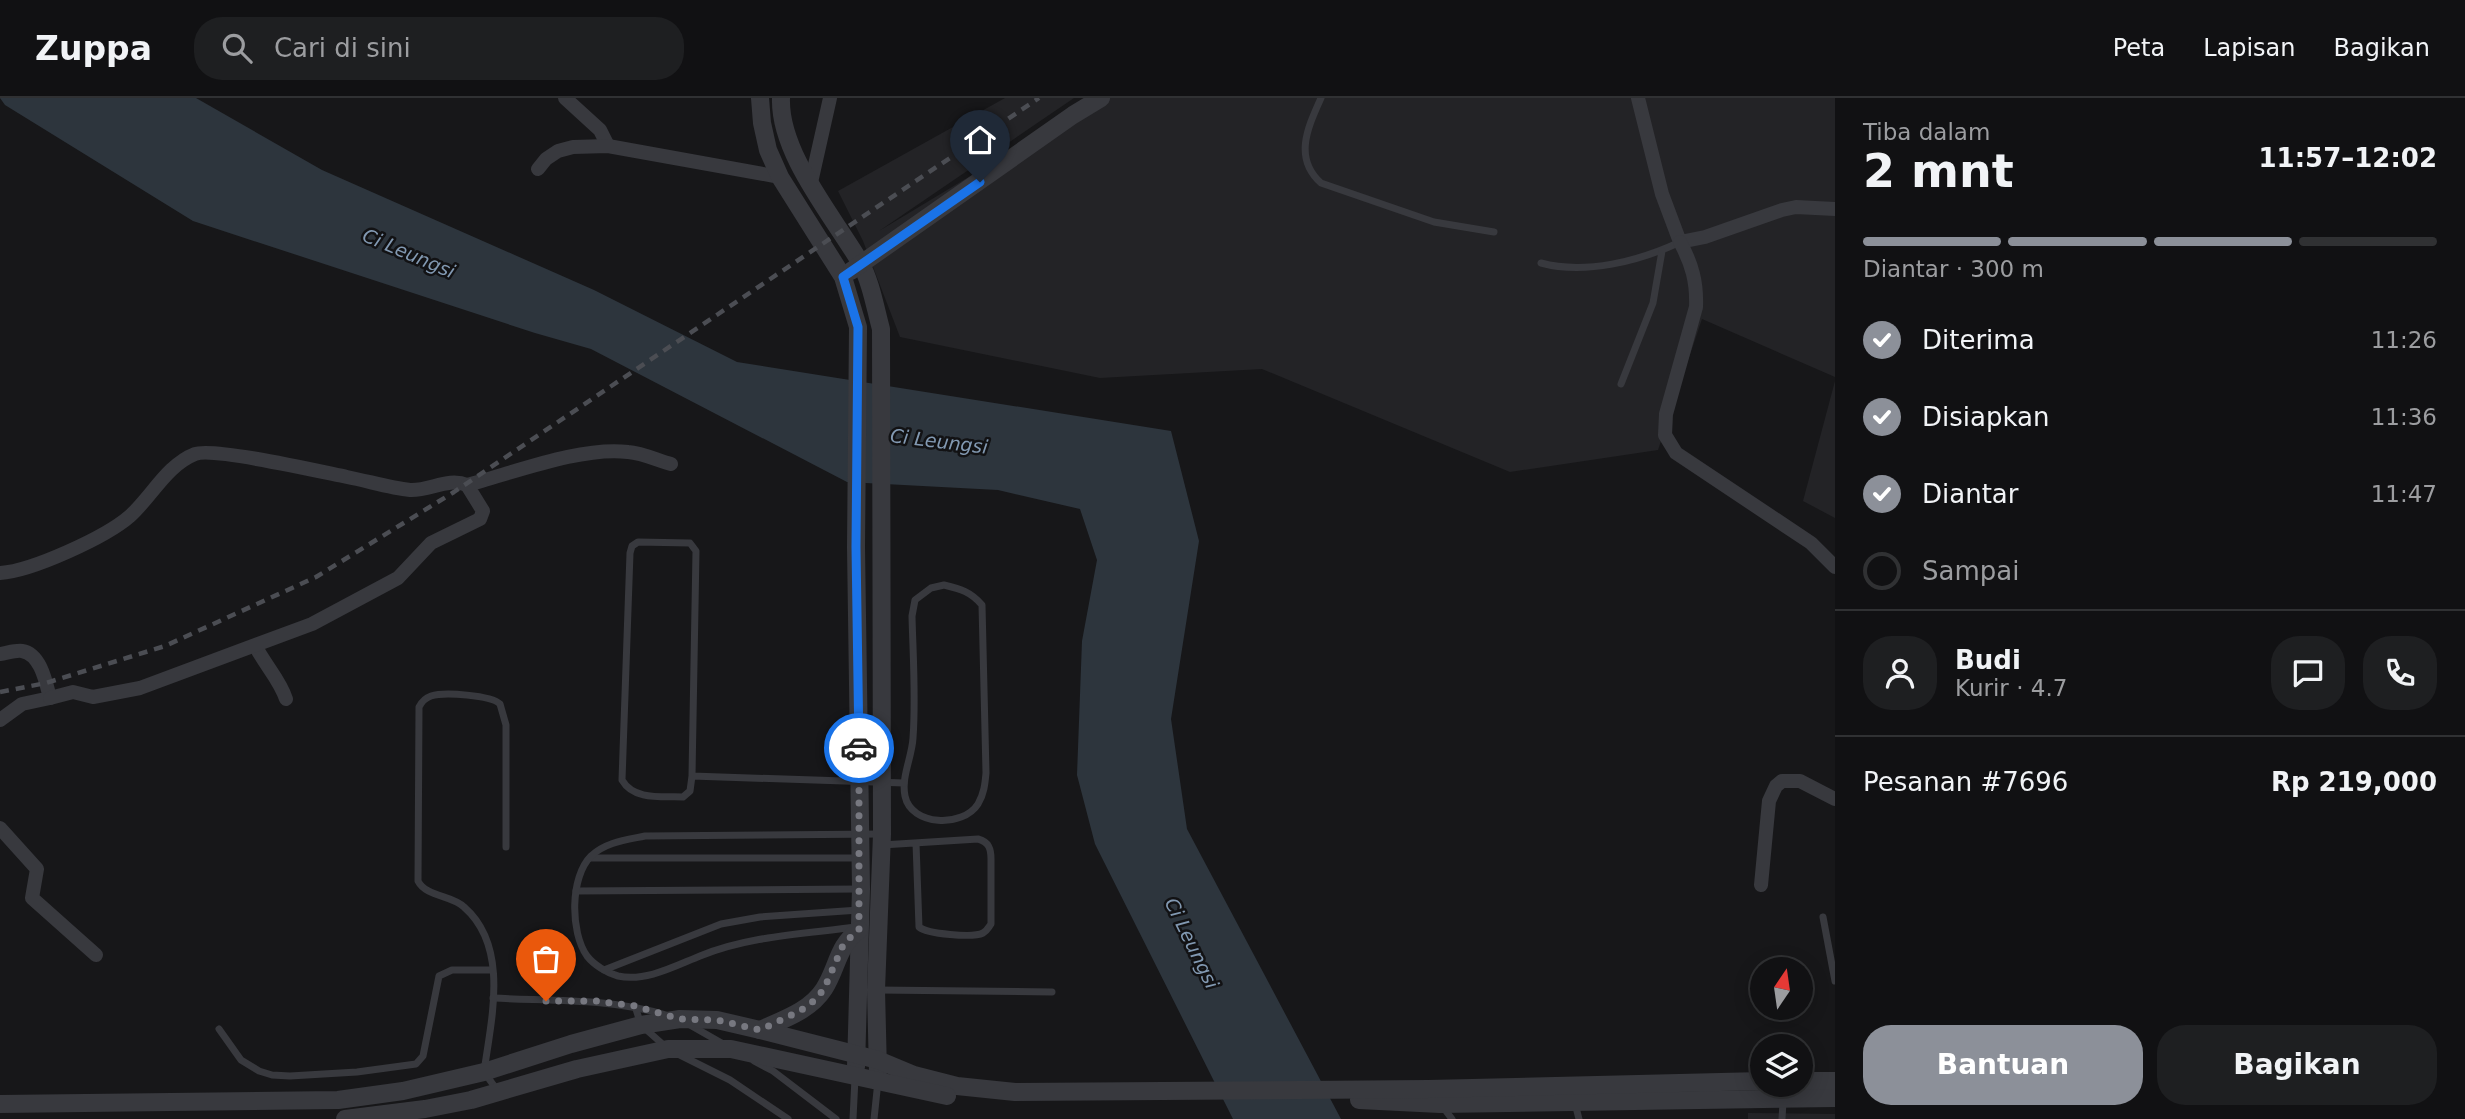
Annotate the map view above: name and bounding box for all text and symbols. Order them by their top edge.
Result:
search box [194,17,684,80]
text: Zuppa [35,29,152,68]
icon: search [218,29,256,67]
text: Cari di sini [274,33,411,63]
text: Peta [2113,34,2165,62]
text: Lapisan [2203,34,2296,62]
text: Bagikan [2334,34,2430,62]
pin [950,110,1010,182]
text: Tiba dalam [1863,119,1990,145]
icon: home [961,121,999,159]
text: 11:57–12:02 [2258,143,2437,173]
text: 2 mnt [1863,144,2014,198]
water label: Ci Leungsi [360,224,459,283]
text: Diantar · 300 m [1863,256,2044,282]
icon: check [1863,321,1901,359]
text: Diterima [1922,325,2035,355]
text: 11:26 [2371,327,2437,353]
icon: check [1863,398,1901,436]
text: Disiapkan [1922,402,2049,432]
text: 11:36 [2371,404,2437,430]
water label: Ci Leungsi [889,424,990,458]
icon: check [1863,475,1901,513]
text: Diantar [1922,479,2018,509]
text: 11:47 [2371,481,2437,507]
text: Sampai [1922,556,2019,586]
button: person [1863,636,1937,710]
button: chat [2271,636,2345,710]
button: phone [2363,636,2437,710]
text: Budi [1955,645,2021,675]
text: Kurir · 4.7 [1955,675,2067,701]
courier [824,713,894,783]
icon: car [840,729,878,767]
text: Pesanan #7696 [1863,767,2068,797]
text: Rp 219,000 [2271,767,2437,797]
water label: Ci Leungsi [1161,894,1224,993]
pin [516,929,576,1001]
icon: bag [527,940,565,978]
north arrow [1750,957,1813,1020]
map controls [1750,957,1813,1097]
button: Bantuan [1863,1025,2143,1105]
button: Bagikan [2157,1025,2437,1105]
button: layers [1750,1034,1813,1097]

